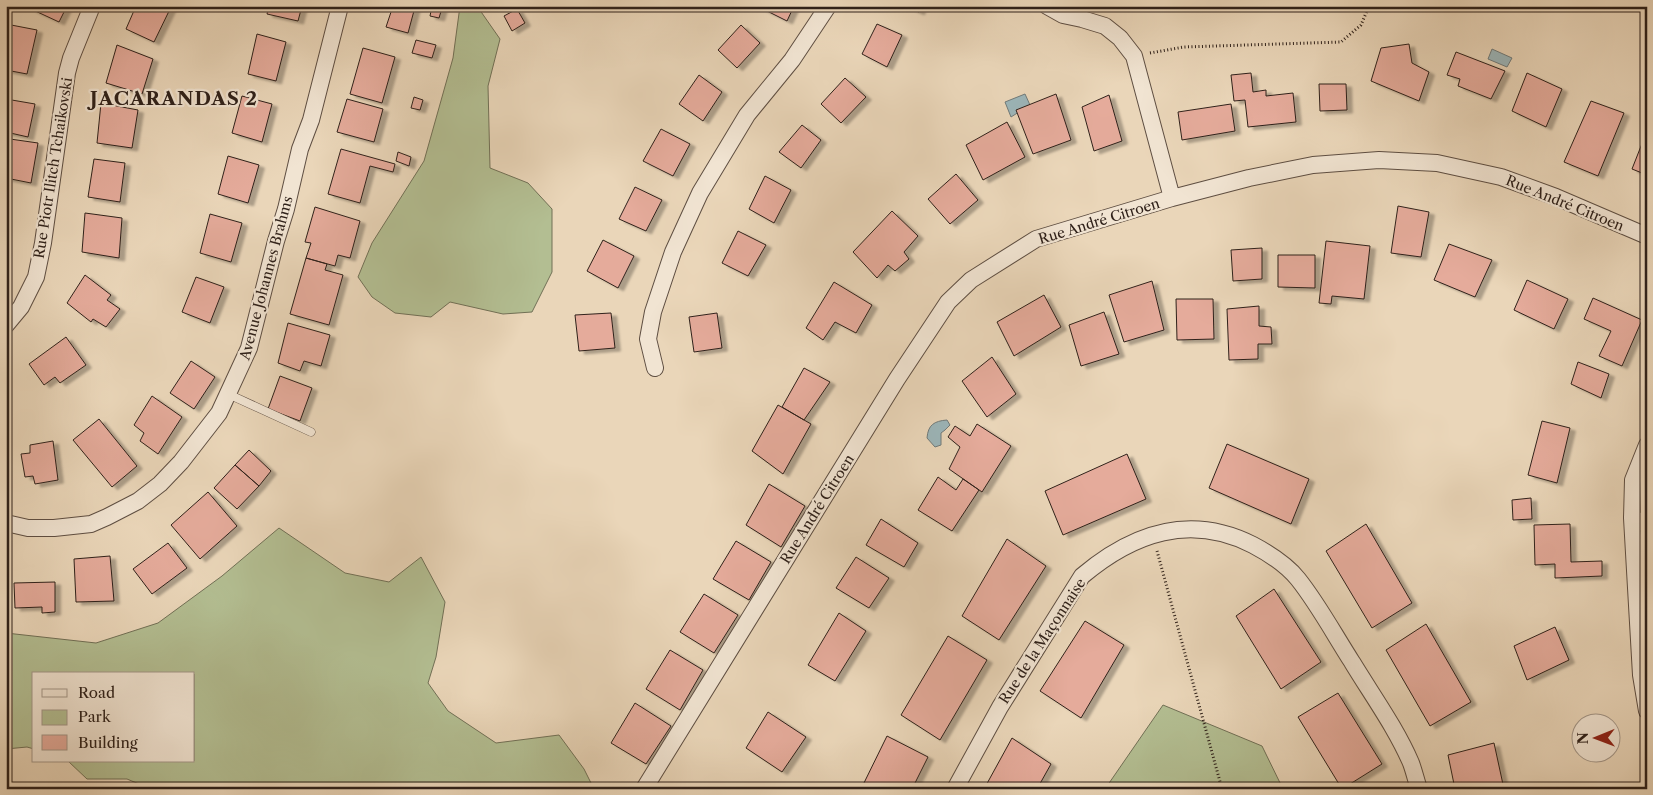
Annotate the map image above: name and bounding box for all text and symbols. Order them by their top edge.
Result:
street label: Rue Piotr Ilitch Tchaikovski [30,76,76,260]
district label: JACARANDAS 2 [87,87,258,110]
street label: Rue André Citroen [1503,171,1627,235]
street label: Avenue Johannes Brahms [235,194,297,363]
street label: Rue André Citroen [1036,194,1162,248]
street label: Rue André Citroen [776,451,858,567]
street label: Rue de la Maçonnaise [995,575,1089,707]
legend [32,672,195,762]
text: Road [78,683,115,702]
text: Park [78,707,112,726]
north arrow [1570,712,1620,762]
text: N [1574,732,1592,744]
text: Building [78,733,138,752]

